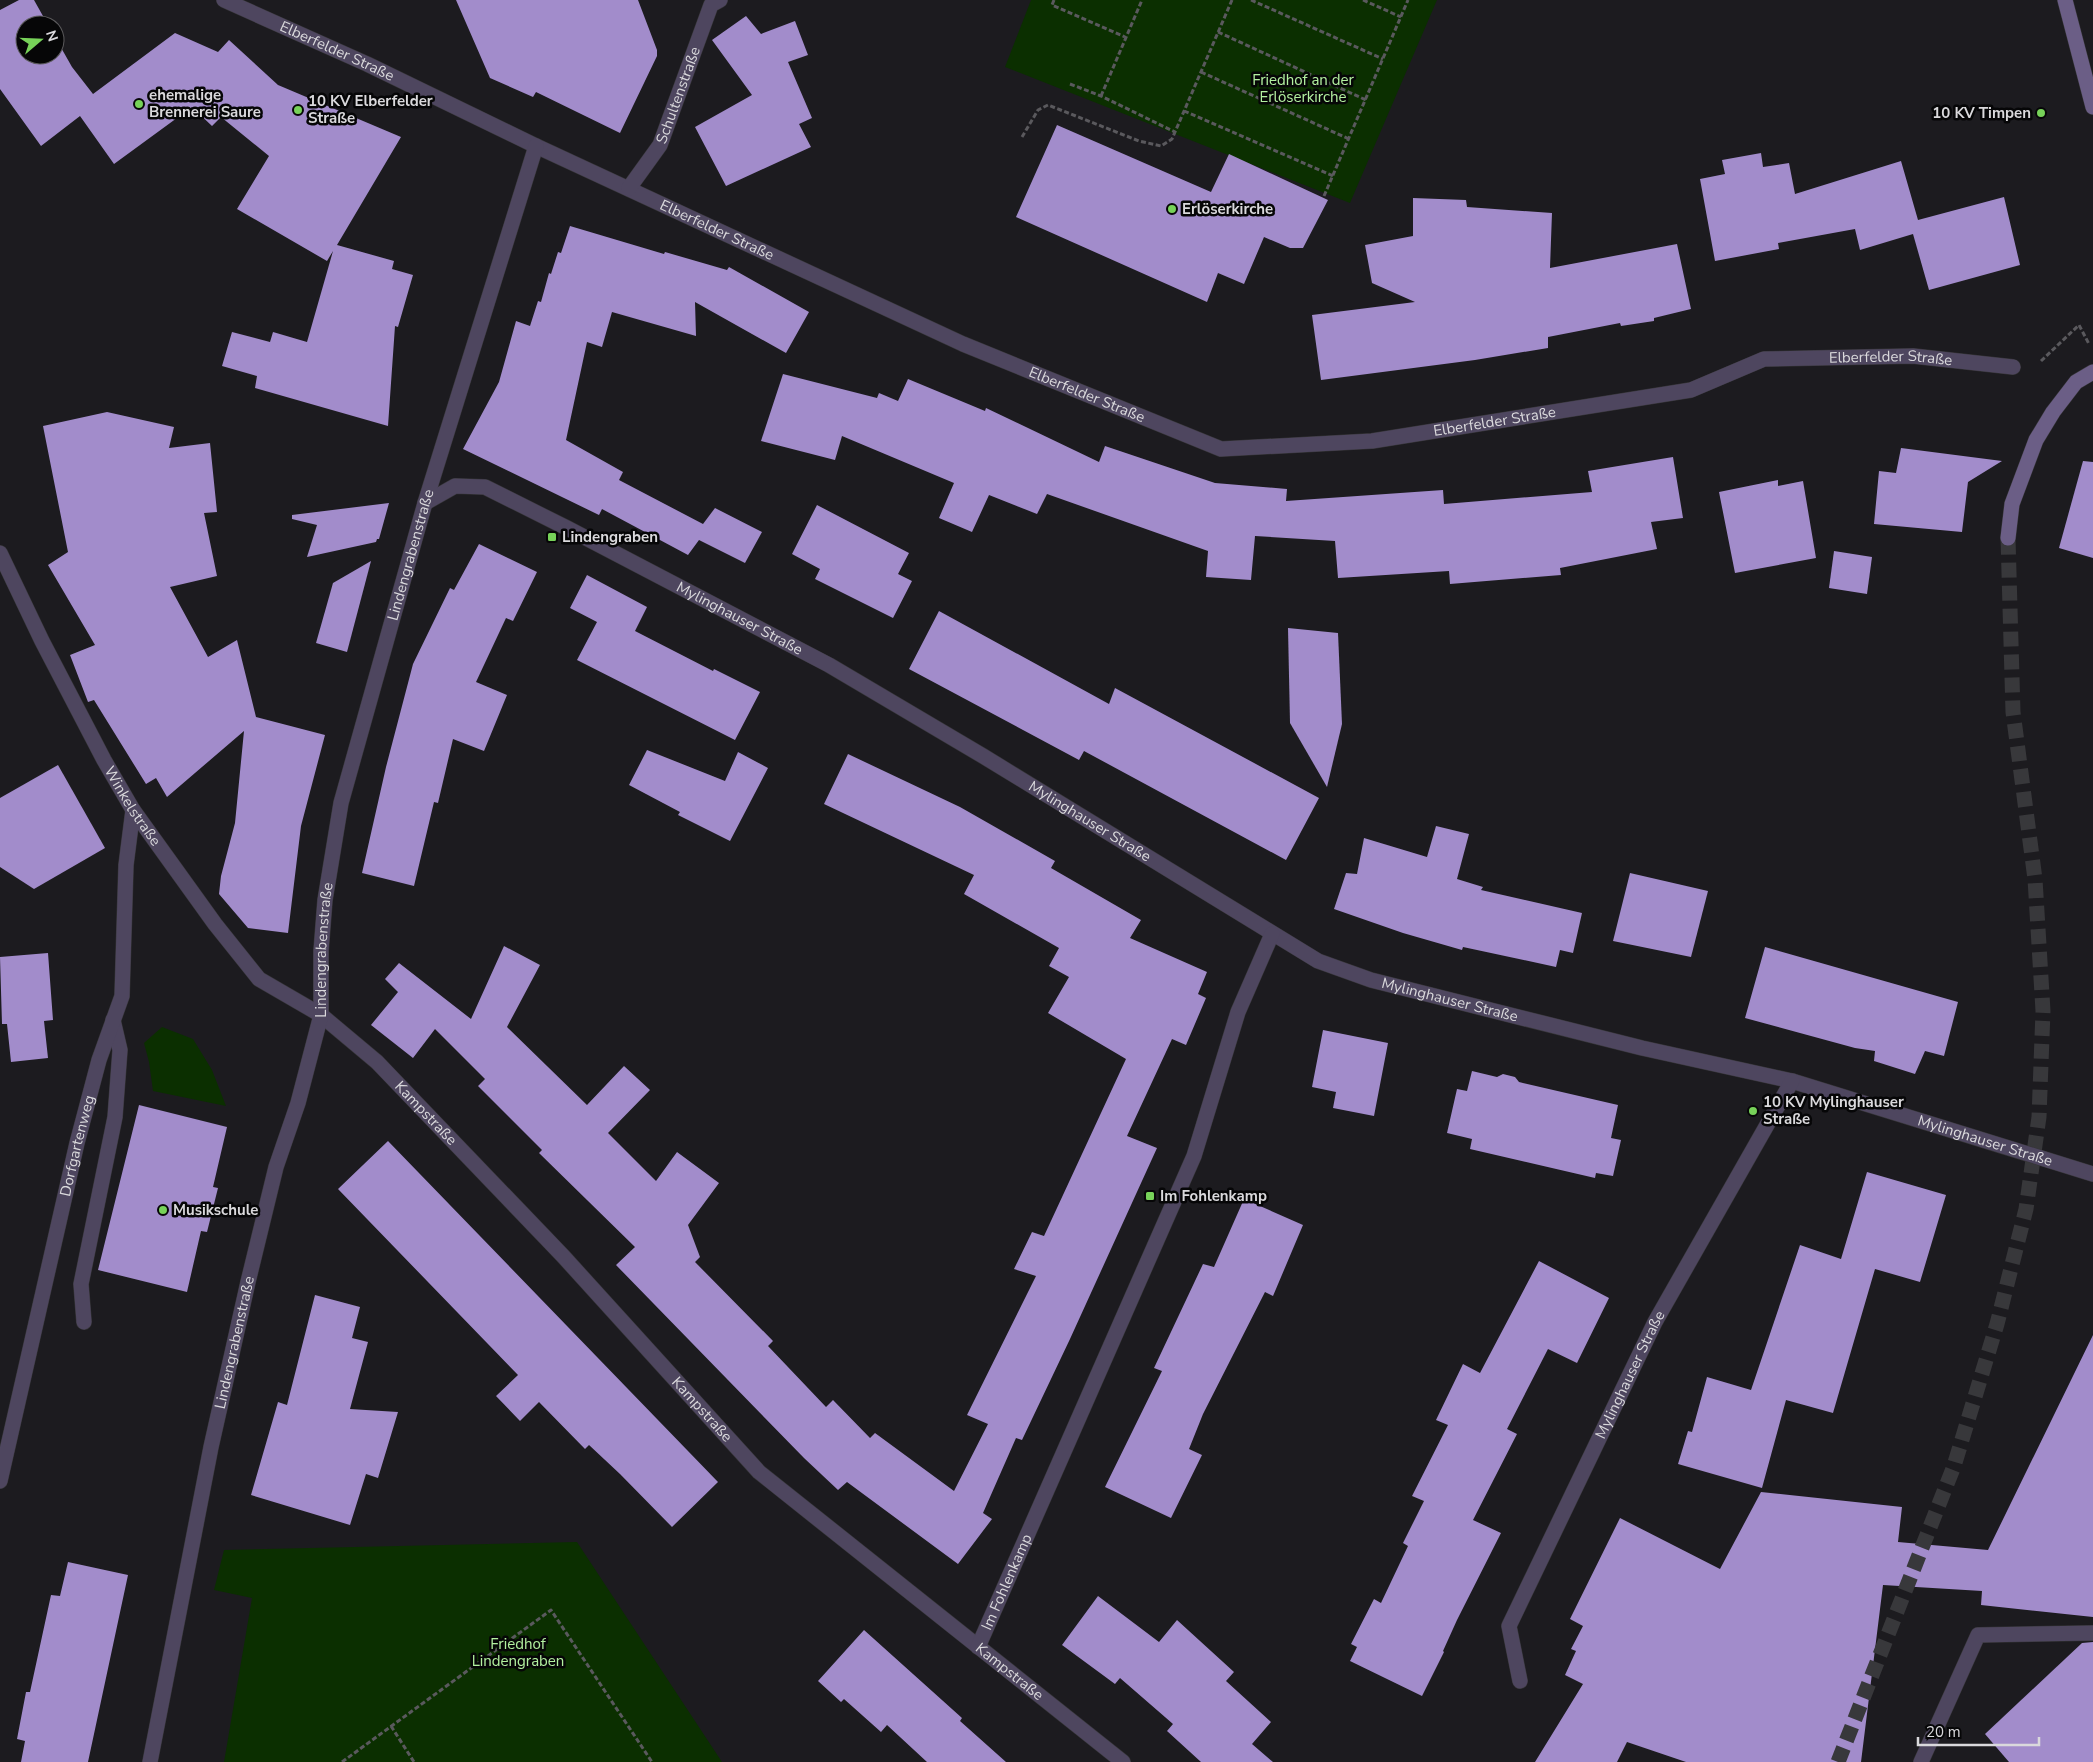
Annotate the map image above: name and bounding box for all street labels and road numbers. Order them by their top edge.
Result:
street label: Elberfelder Straße [277,16,398,86]
street label: Schultenstraße [651,44,705,147]
street label: Elberfelder Straße [657,195,777,265]
street label: Elberfelder Straße [1829,346,1953,370]
street label: Elberfelder Straße [1026,362,1148,427]
street label: Elberfelder Straße [1432,402,1557,441]
street label: Lindengrabenstraße [383,487,439,623]
street label: Mylinghauser Straße [673,577,806,660]
street label: Winkelstraße [100,763,166,850]
street label: Mylinghauser Straße [1025,776,1155,866]
street label: Lindengrabenstraße [311,881,338,1018]
street label: Mylinghauser Straße [1379,973,1520,1027]
street label: Kampstraße [390,1077,462,1150]
street label: Dorfgartenweg [55,1093,99,1198]
street label: Mylinghauser Straße [1915,1110,2055,1171]
street label: Lindengrabenstraße [210,1274,259,1411]
street label: Mylinghauser Straße [1590,1307,1669,1442]
street label: Kampstraße [667,1372,737,1446]
street label: Im Fohlenkamp [977,1531,1037,1633]
street label: Kampstraße [971,1638,1048,1705]

